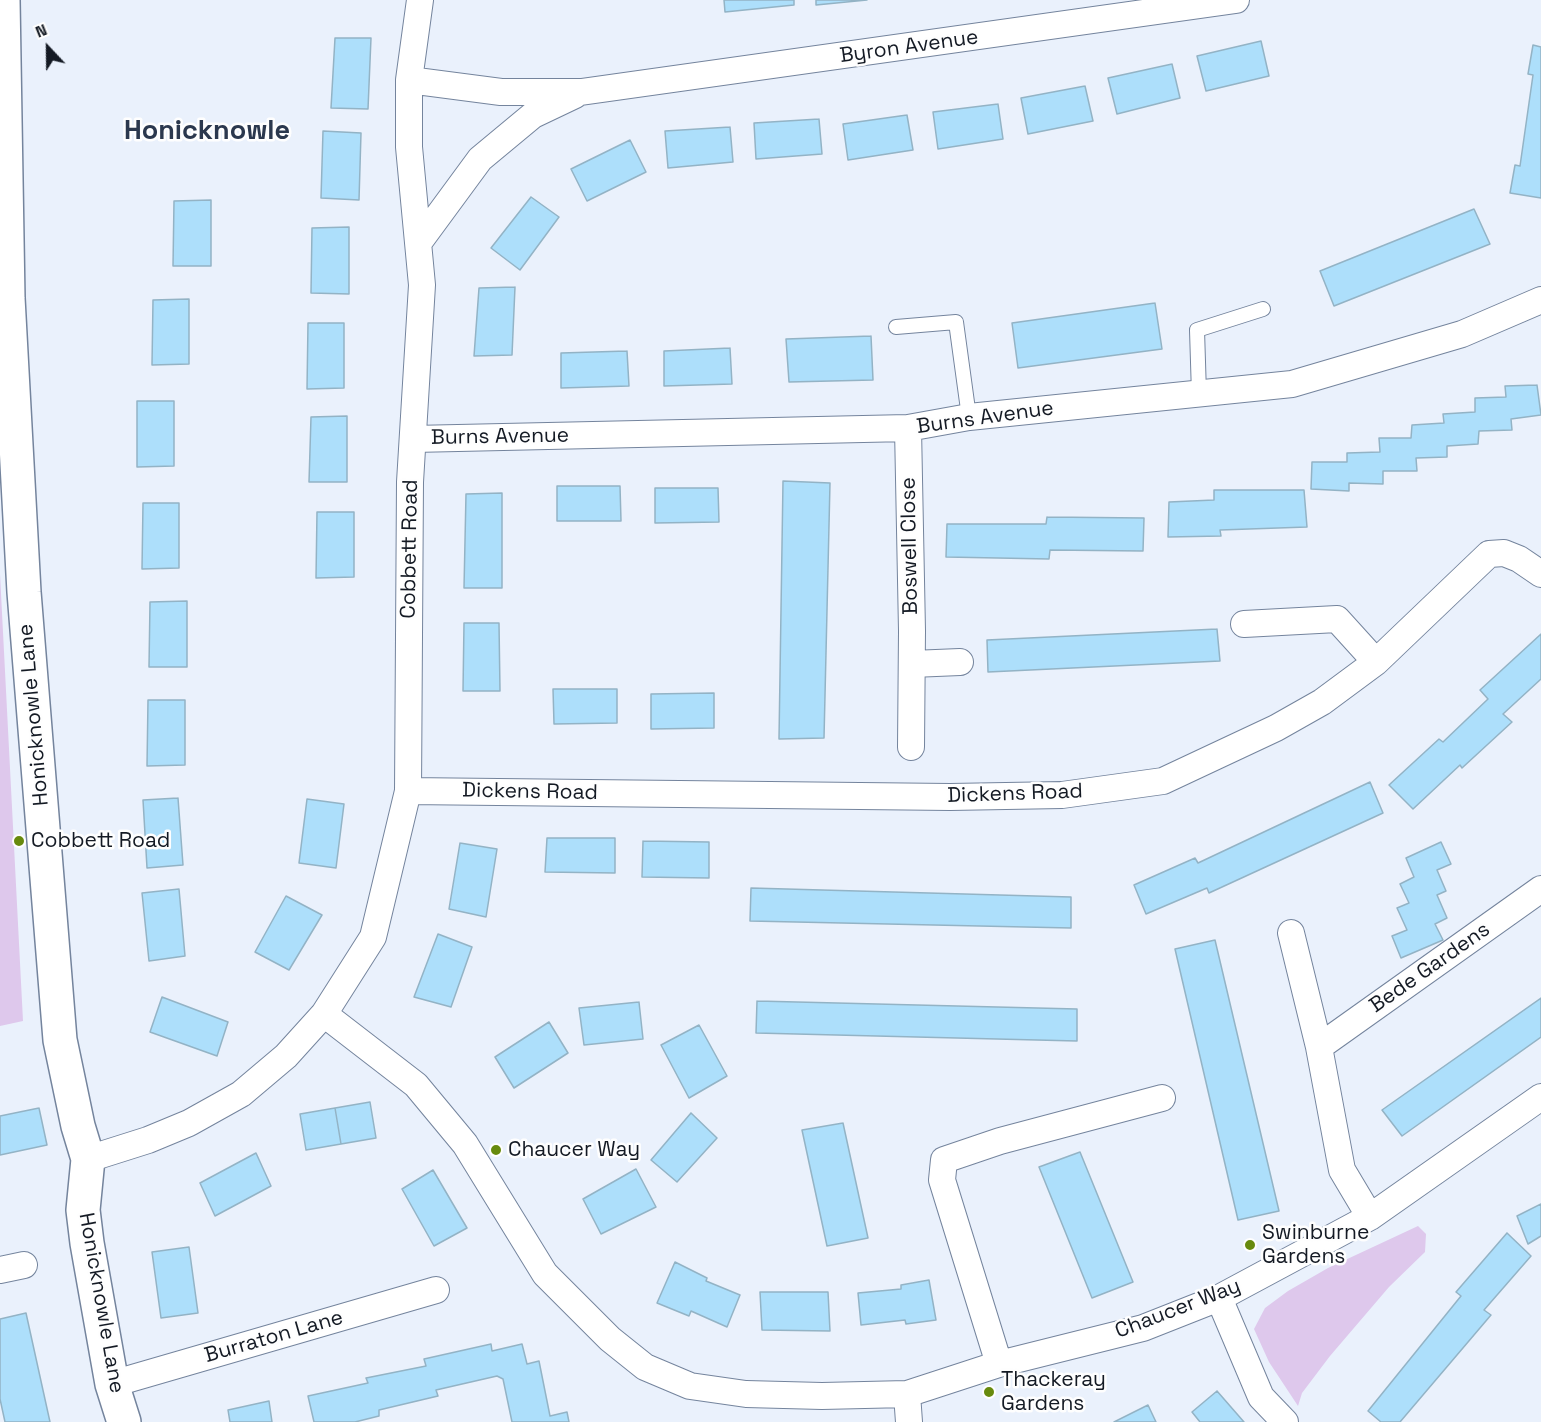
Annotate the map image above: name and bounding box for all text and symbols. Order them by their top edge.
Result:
north arrow [18,18,78,78]
text: N [32,19,50,43]
street label: Byron Avenue [838,25,980,69]
district label: Honicknowle [124,116,290,148]
street label: Burns Avenue [915,396,1055,440]
street label: Burns Avenue [431,423,569,451]
street label: Boswell Close [896,477,924,615]
street label: Cobbett Road [396,479,424,619]
street label: Honicknowle Lane [13,623,55,807]
street label: Dickens Road [462,778,598,806]
street label: Dickens Road [947,779,1083,809]
place label: Cobbett Road [31,828,170,854]
marker: Cobbett Road [12,834,26,848]
street label: Bede Gardens [1365,917,1495,1019]
place label: Chaucer Way [508,1137,640,1163]
marker: Chaucer Way [489,1143,503,1157]
street label: Honicknowle Lane [73,1211,129,1395]
place label: Swinburne Gardens [1262,1220,1369,1270]
marker: Swinburne Gardens [1243,1238,1257,1252]
street label: Chaucer Way [1112,1274,1244,1344]
street label: Burraton Lane [202,1305,346,1369]
place label: Thackeray Gardens [1001,1367,1106,1417]
marker: Thackeray Gardens [982,1385,996,1399]

